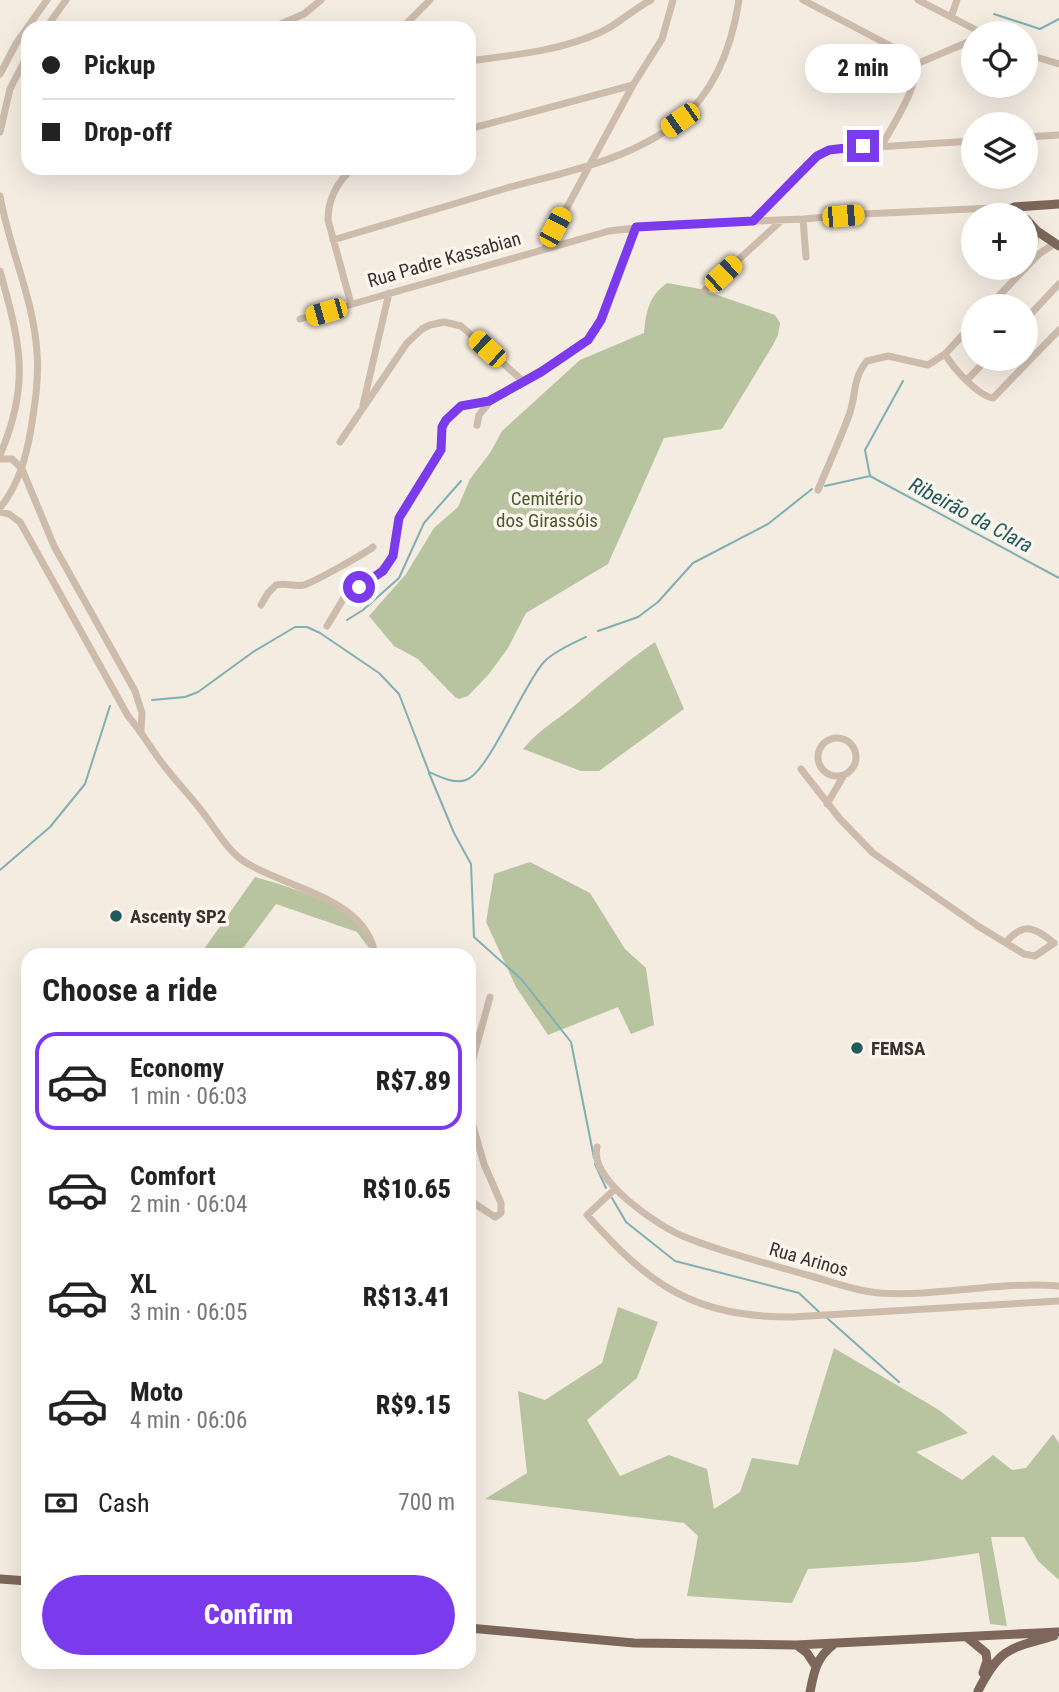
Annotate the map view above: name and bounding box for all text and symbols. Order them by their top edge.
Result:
map controls [961,21,1038,371]
button: locate [961,21,1038,98]
callout: 2 min [805,44,921,94]
text: Pickup [84,50,155,80]
text: 2 min [837,55,889,82]
car [657,99,704,141]
button: layers [961,112,1038,189]
text: Drop-off [84,117,172,147]
route end [847,130,879,162]
button: + [961,203,1038,280]
car [536,204,575,250]
car [822,204,865,228]
street label: Rua Padre Kassabian [365,227,523,292]
car [701,252,746,296]
button: − [961,294,1038,371]
car [303,296,350,328]
car [465,327,510,371]
water label: Ribeirão da Clara [905,472,1037,558]
park label: Cemitério dos Girassóis [496,487,598,532]
route start [343,571,375,603]
place label: Ascenty SP2 [130,905,226,928]
marker: Ascenty SP2 [108,908,124,924]
text: Choose a ride [42,971,217,1009]
place label: FEMSA [871,1037,926,1060]
marker: FEMSA [849,1040,865,1056]
icon: car [46,1050,109,1113]
text: Economy [130,1053,224,1083]
text: R$7.89 [376,1066,451,1096]
text: 1 min · 06:03 [130,1083,247,1110]
icon: car [46,1158,109,1221]
text: Comfort [130,1161,216,1191]
text: R$10.65 [363,1174,451,1204]
text: 2 min · 06:04 [130,1191,247,1218]
street label: Rua Arinos [767,1237,851,1282]
icon: car [46,1266,109,1329]
text: XL [130,1269,157,1299]
text: R$13.41 [363,1282,451,1312]
text: 3 min · 06:05 [130,1299,247,1326]
icon: car [46,1374,109,1437]
text: Moto [130,1377,183,1407]
text: R$9.15 [376,1390,451,1420]
text: 4 min · 06:06 [130,1407,247,1434]
icon: cash [42,1484,80,1522]
text: Cash [98,1488,150,1518]
text: 700 m [398,1489,455,1516]
button: Confirm [42,1575,455,1655]

